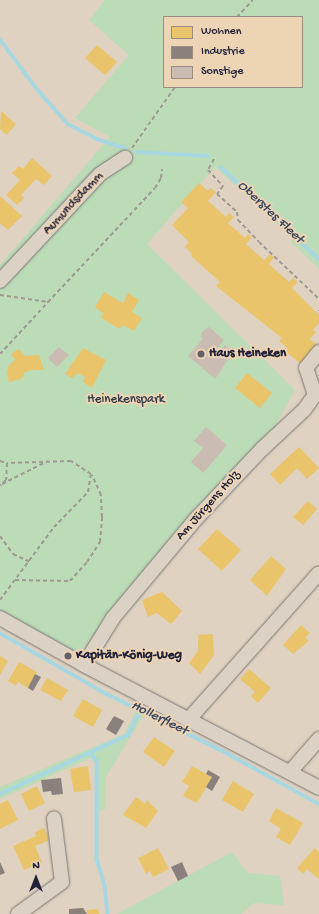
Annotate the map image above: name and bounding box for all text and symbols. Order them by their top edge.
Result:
legend [163,16,303,88]
text: Wohnen [201,25,241,39]
text: Industrie [201,45,245,59]
text: Sonstige [201,65,243,79]
street label: Aumundsdamm [41,169,107,239]
water label: Oberstes Fleet [233,178,307,248]
place label: Haus Heineken [209,346,286,362]
marker: Haus Heineken [196,349,206,359]
park label: Heinekenspark [87,392,165,408]
street label: Am Jürgens Holz [174,468,244,544]
place label: Kapitän-König-Weg [76,648,182,664]
marker: Kapitän-König-Weg [63,651,73,661]
water label: Hollerfleet [128,698,190,740]
north arrow [16,858,56,898]
text: N [32,860,40,872]

